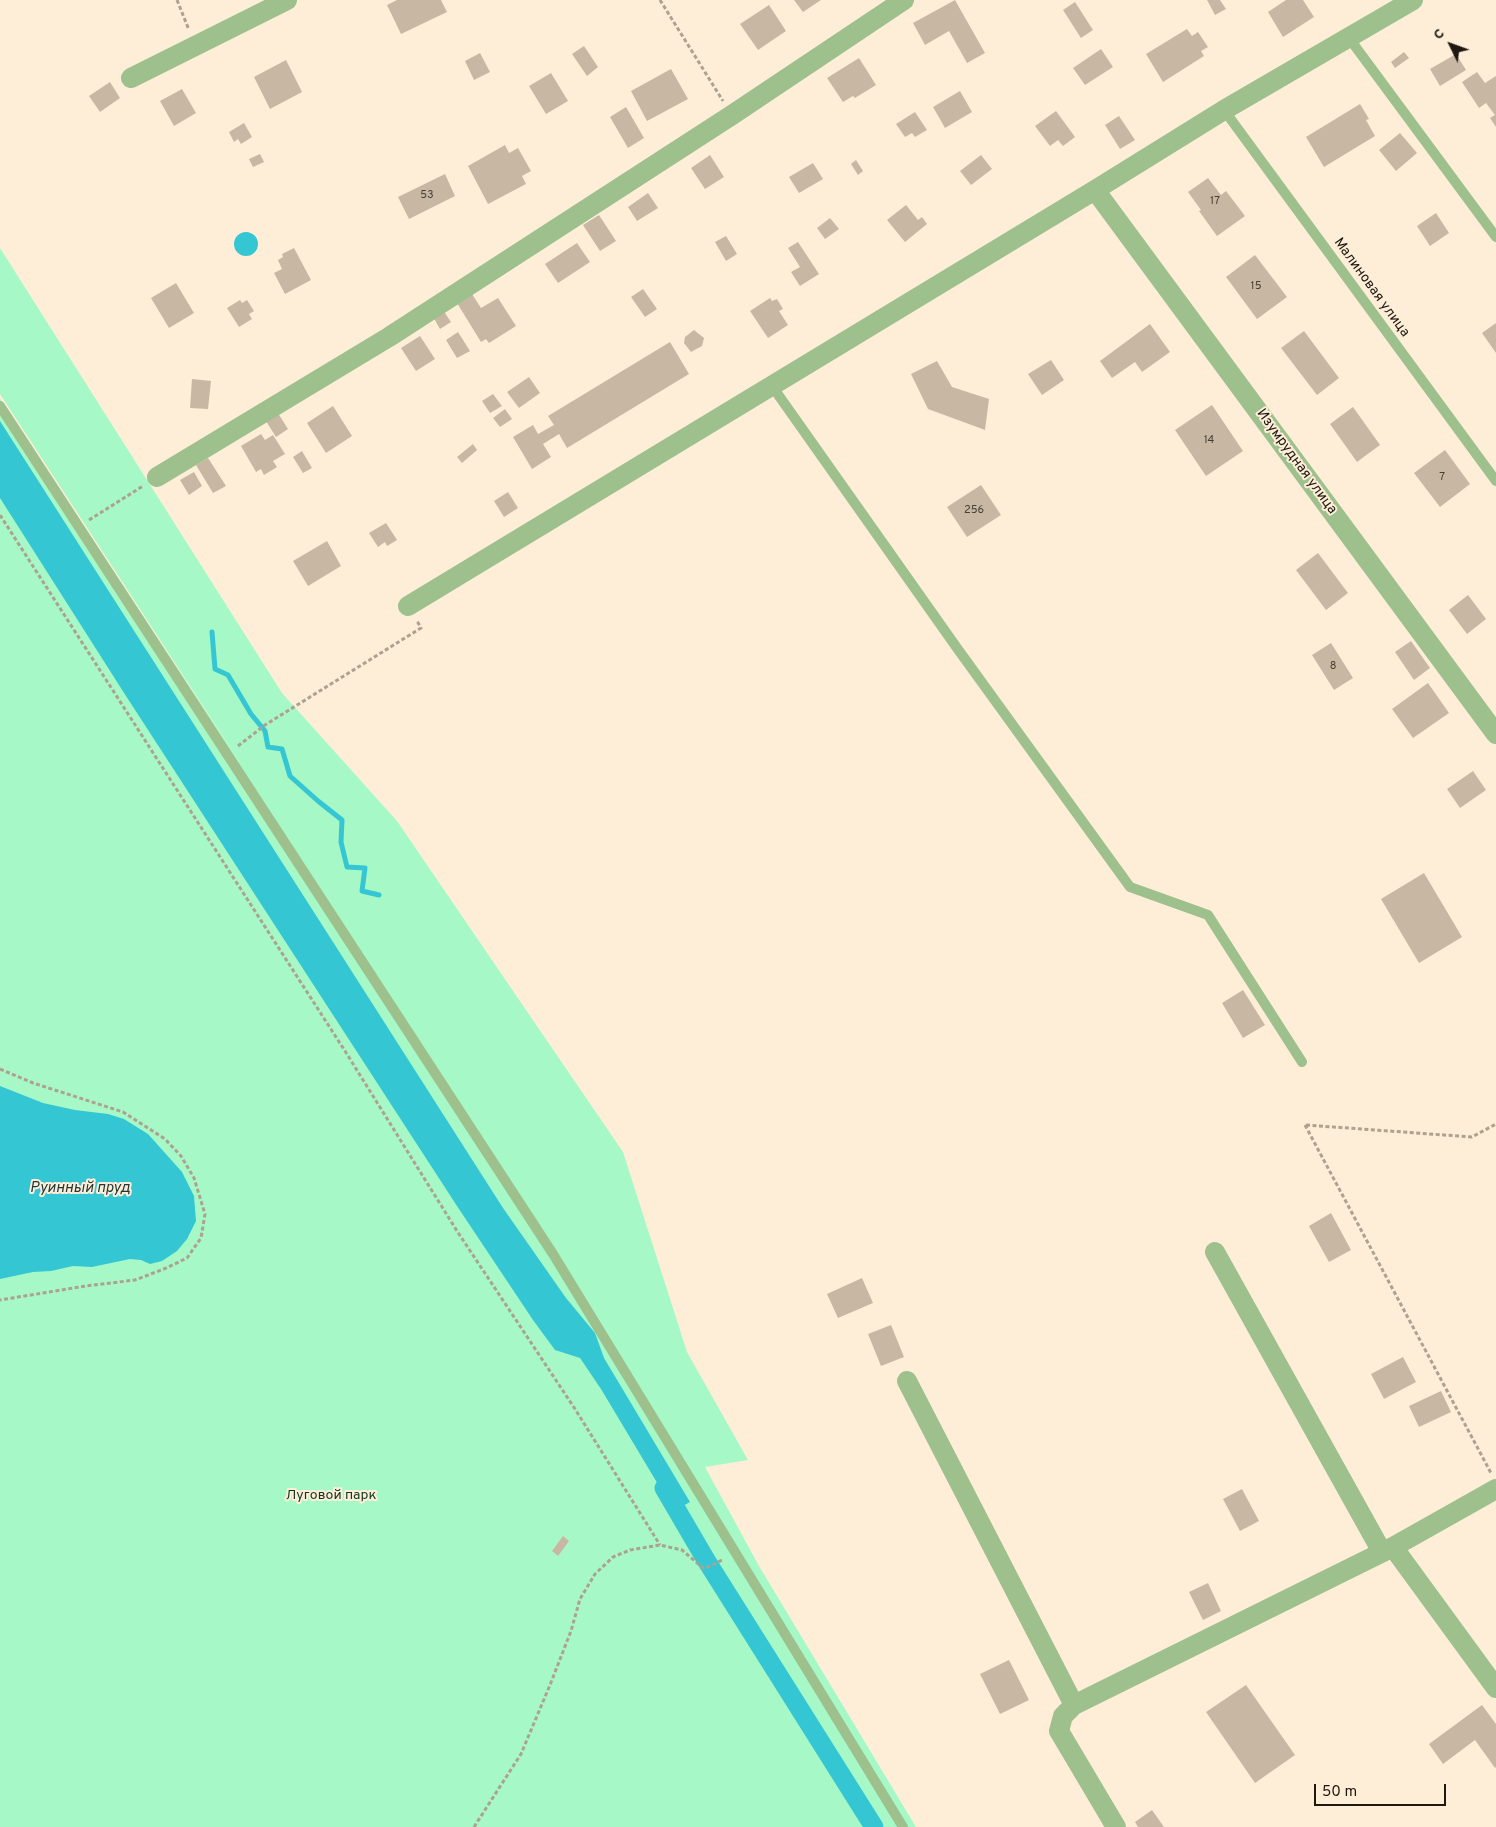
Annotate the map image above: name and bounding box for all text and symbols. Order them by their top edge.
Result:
north arrow [1426,20,1476,70]
text: С [1430,26,1449,44]
house number: 53 [420,189,434,203]
house number: 17 [1210,195,1220,209]
street label: Малиновая улица [1329,235,1413,341]
house number: 15 [1251,280,1261,294]
street label: Изумрудная улица [1252,406,1340,518]
house number: 14 [1204,434,1214,448]
house number: 7 [1439,471,1445,485]
house number: 256 [964,504,984,518]
house number: 8 [1330,660,1336,674]
water label: Руинный пруд [30,1180,130,1198]
park label: Луговой парк [285,1488,377,1504]
scale bar [1316,1774,1448,1806]
text: 50 m [1322,1783,1357,1802]

